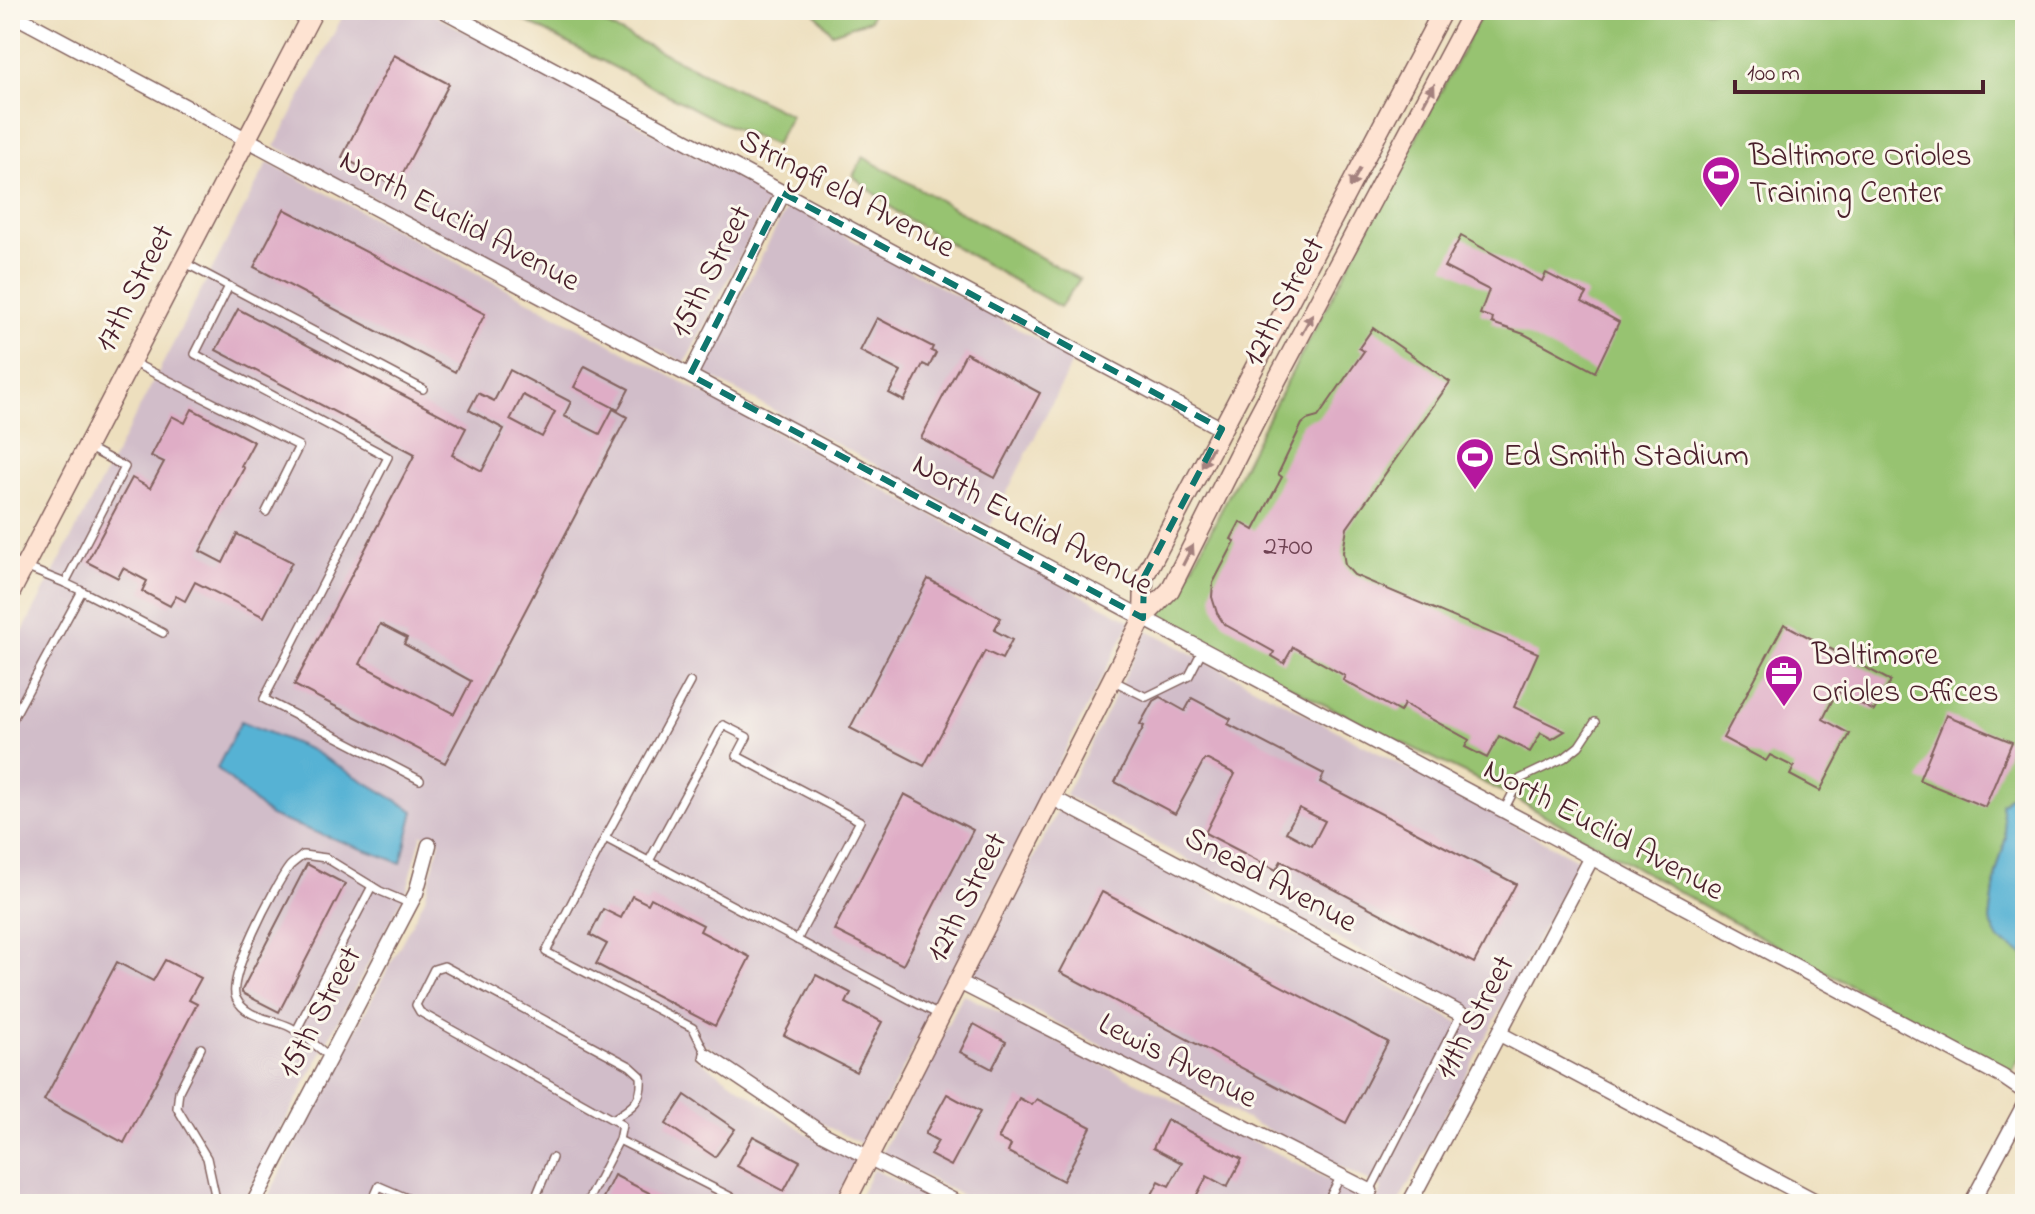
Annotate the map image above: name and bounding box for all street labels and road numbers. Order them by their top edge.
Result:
street label: Stringfield Avenue [729,118,963,272]
street label: North Euclid Avenue [330,139,588,306]
street label: 15th Street [659,197,766,346]
street label: 17th Street [84,217,188,361]
street label: 12th Street [1231,229,1339,375]
street label: North Euclid Avenue [903,443,1161,610]
street label: North Euclid Avenue [1474,748,1732,915]
street label: Snead Avenue [1175,816,1365,947]
street label: 12th Street [915,824,1021,971]
street label: 15th Street [267,939,375,1087]
street label: 11th Street [1424,947,1529,1089]
street label: Lewis Avenue [1089,1002,1265,1122]

